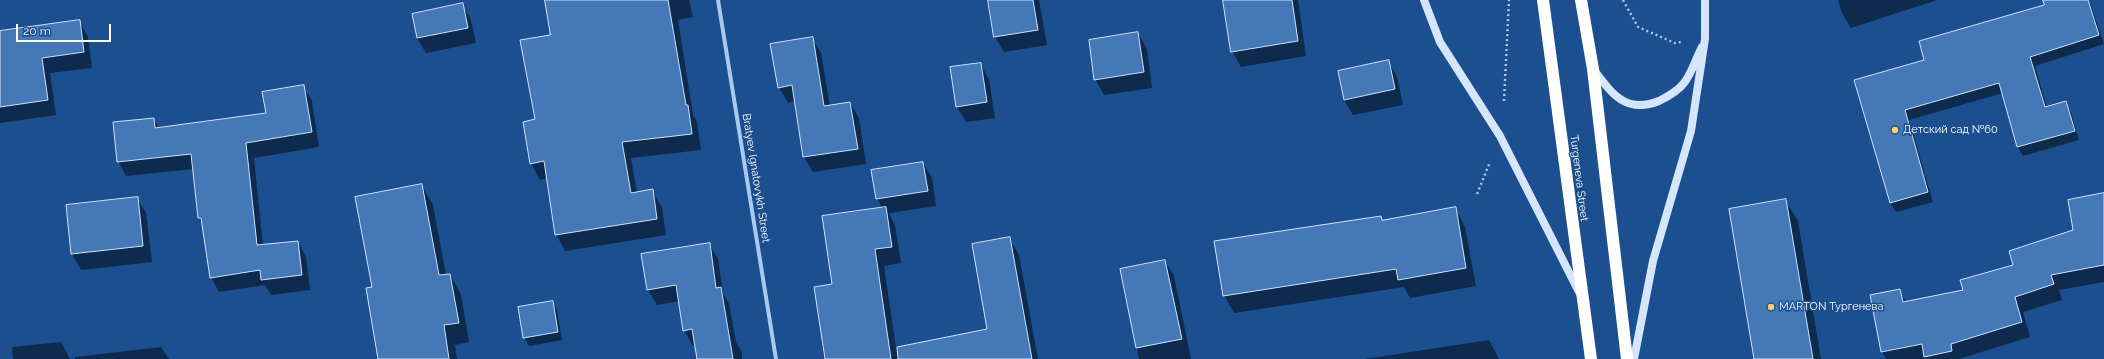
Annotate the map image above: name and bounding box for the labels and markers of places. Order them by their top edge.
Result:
place label: Детский сад №60 [1903,123,1998,137]
marker: Детский сад №60 [1890,125,1900,135]
place label: MARTON Тургенева [1779,300,1883,314]
marker: MARTON Тургенева [1766,302,1776,312]

